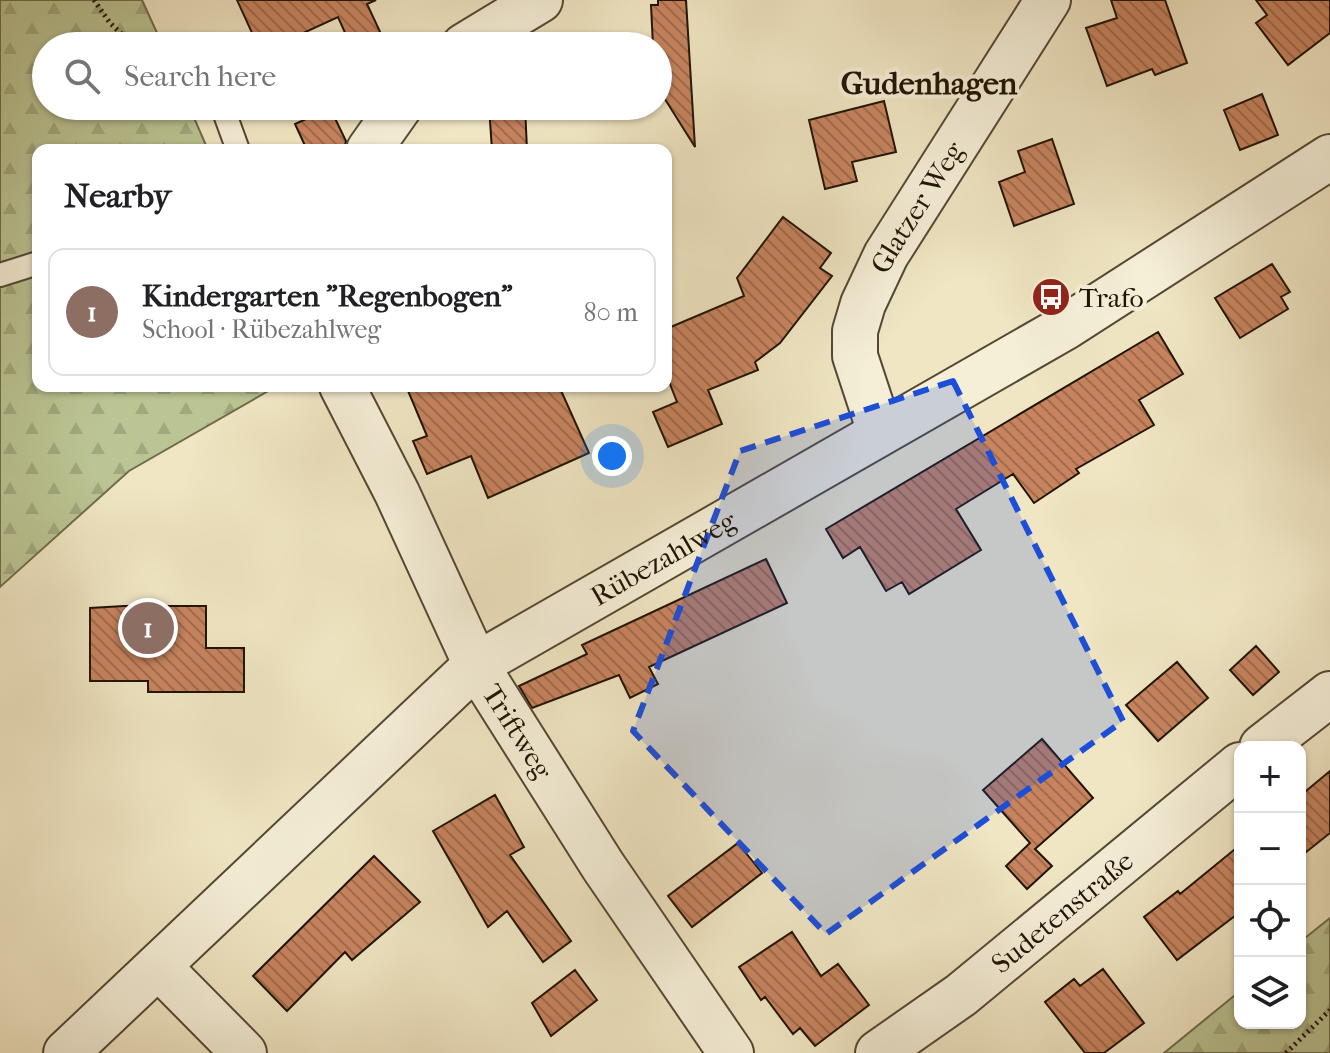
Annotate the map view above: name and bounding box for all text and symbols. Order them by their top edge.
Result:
search box [32,32,672,120]
icon: search [60,54,104,98]
text: Search here [124,59,276,94]
district label: Gudenhagen [841,65,1018,102]
street label: Glatzer Weg [863,134,971,278]
text: Nearby [64,176,171,216]
bus stop icon: Trafo [1030,276,1072,318]
text: Kindergarten "Regenbogen" [142,279,513,314]
place label: Trafo [1079,281,1144,314]
text: 1 [87,297,97,328]
text: 80 m [583,297,638,328]
text: School · Rübezahlweg [142,314,381,345]
your location [592,436,632,476]
street label: Rübezahlweg [585,503,742,612]
pin: 1 [122,598,174,658]
street label: Triftweg [476,678,561,786]
map controls [1234,741,1306,1029]
button: + [1234,741,1306,813]
button: − [1234,813,1306,885]
street label: Sudetenstraße [984,844,1140,980]
button: locate [1234,885,1306,957]
button: layers [1234,957,1306,1029]

